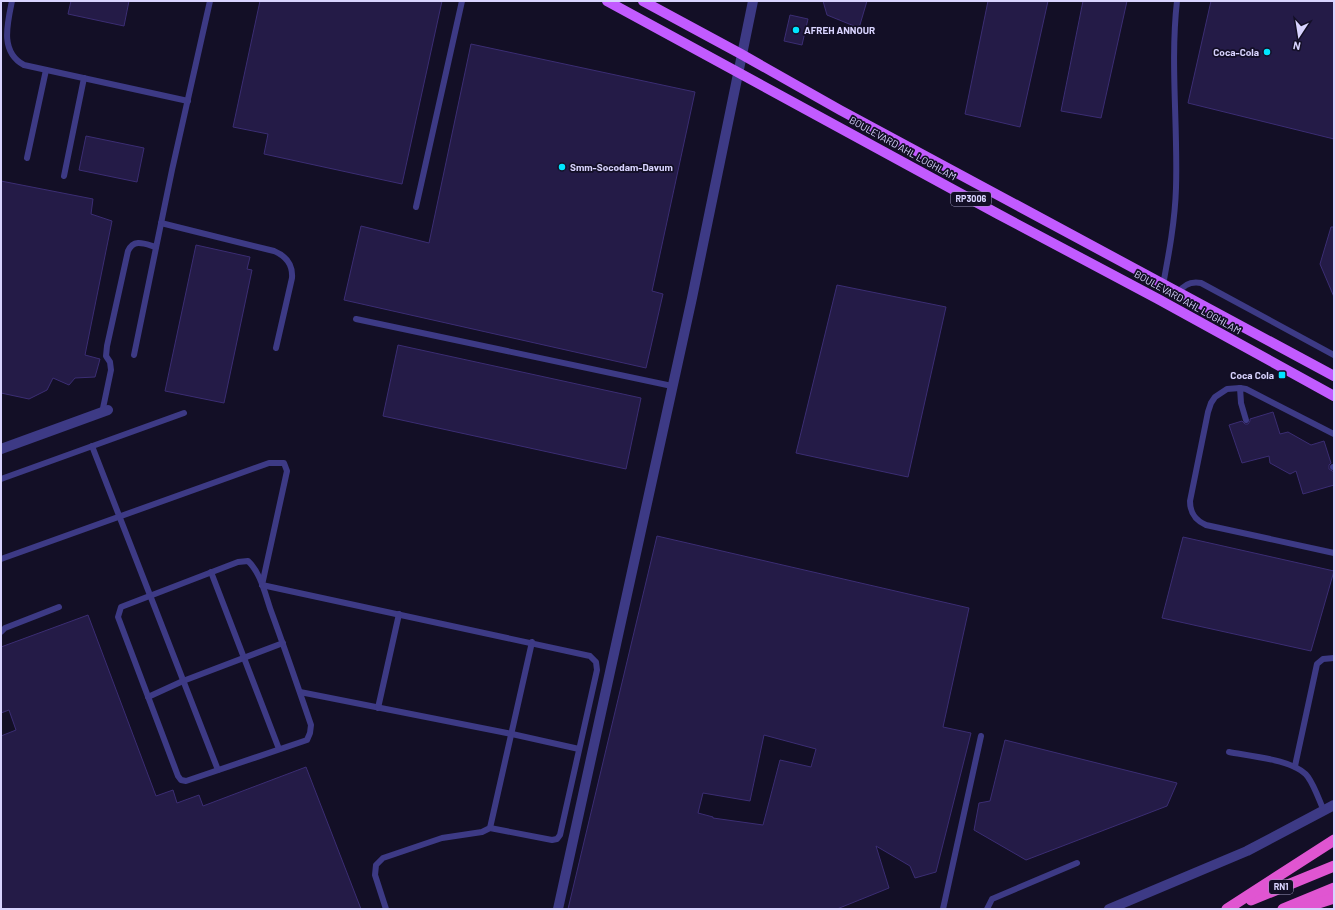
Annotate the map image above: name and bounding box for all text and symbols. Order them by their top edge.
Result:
north arrow [1279,16,1319,56]
place label: AFREH ANNOUR [804,24,875,36]
marker: AFREH ANNOUR [791,25,801,35]
text: N [1292,39,1302,53]
place label: Coca-Cola [1213,46,1259,58]
marker: Coca-Cola [1262,47,1272,57]
street label: BOULEVARD AHL LOGHLAM [847,114,959,182]
place label: Smm-Socodam-Davum [570,161,673,173]
marker: Smm-Socodam-Davum [557,162,567,172]
road number: RP3006 [951,192,991,206]
street label: BOULEVARD AHL LOGHLAM [1132,268,1244,336]
place label: Coca Cola [1230,369,1274,381]
marker: Coca Cola [1277,370,1287,380]
road number: RN1 [1269,880,1293,894]

